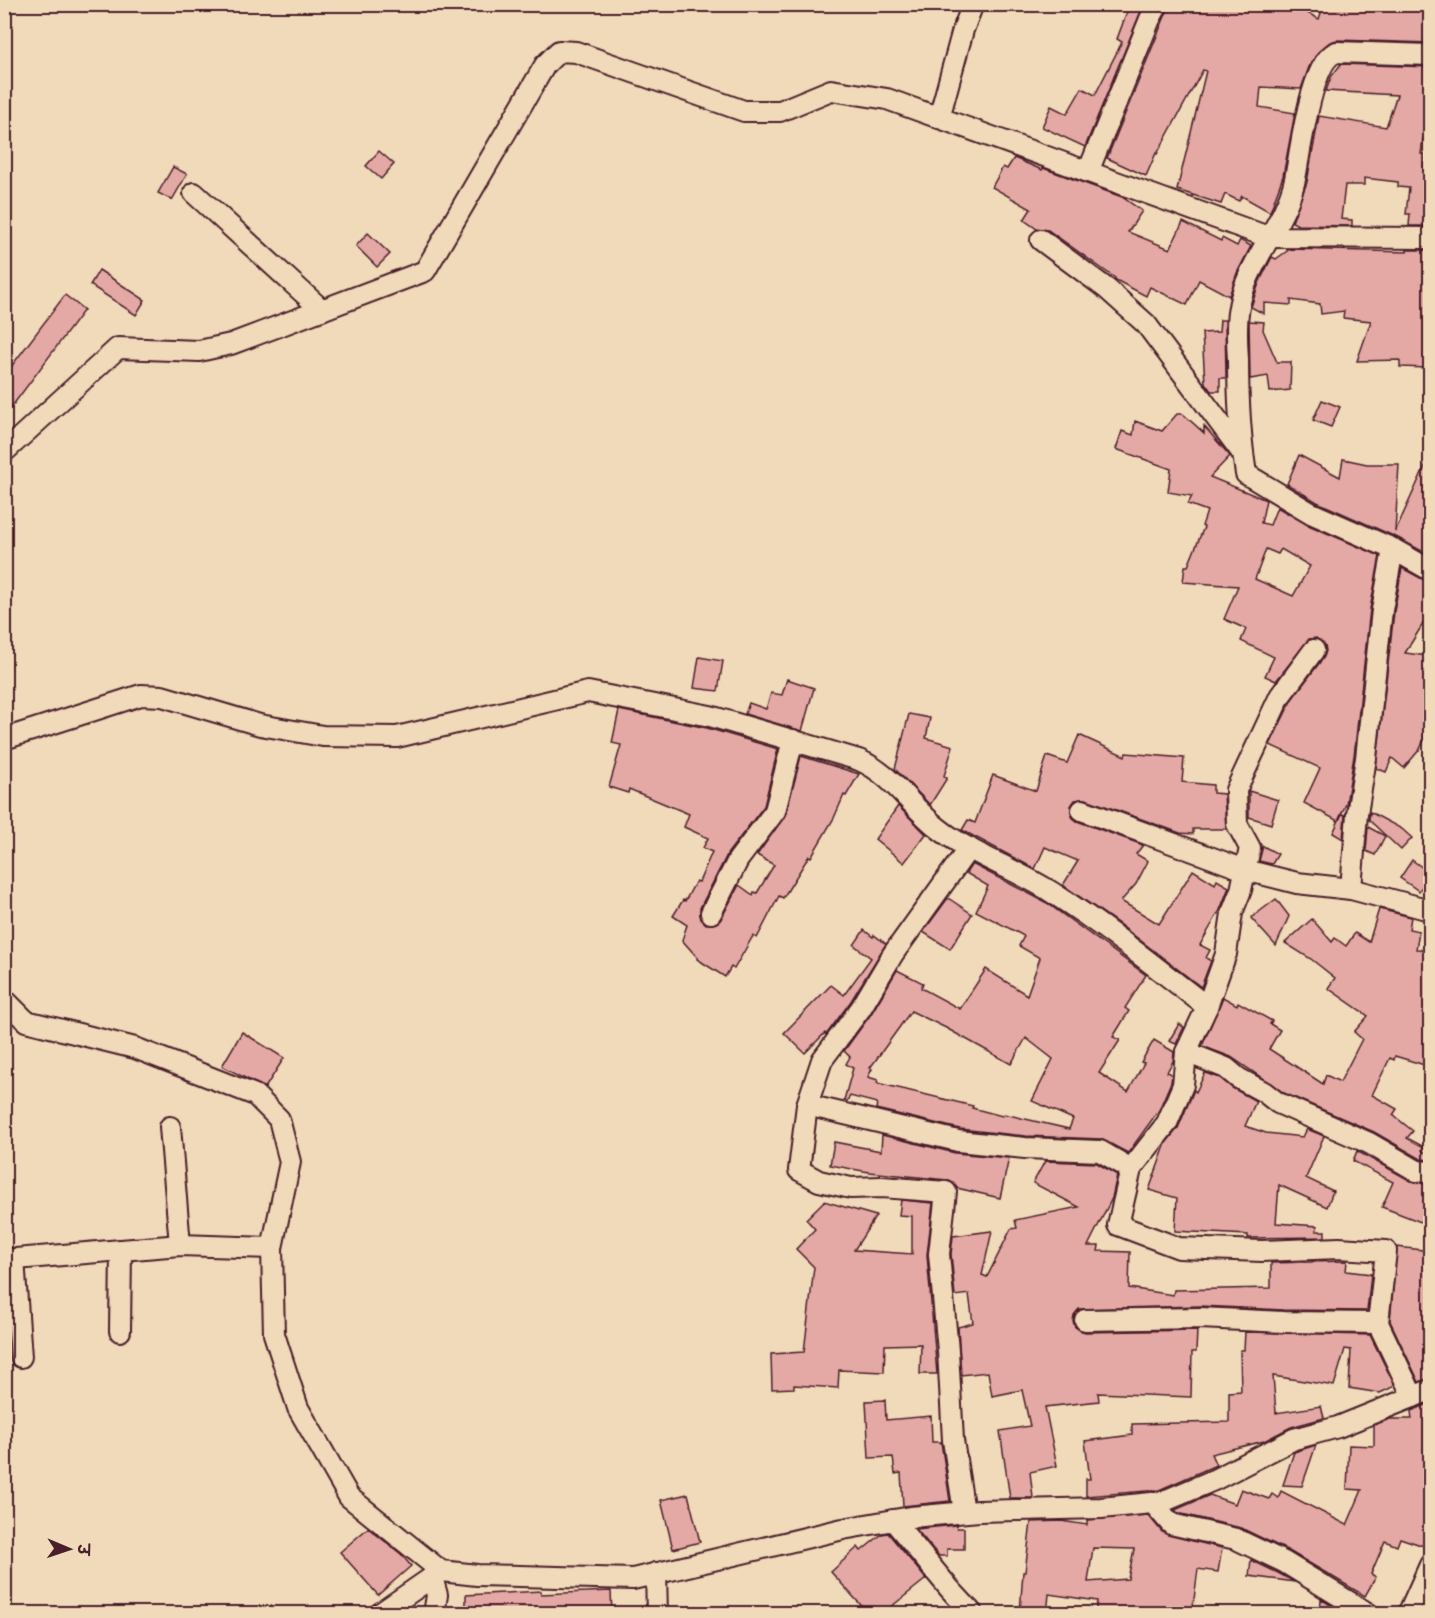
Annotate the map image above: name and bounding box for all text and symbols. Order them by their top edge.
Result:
north arrow [39,1519,99,1579]
text: उ [72,1542,93,1557]

